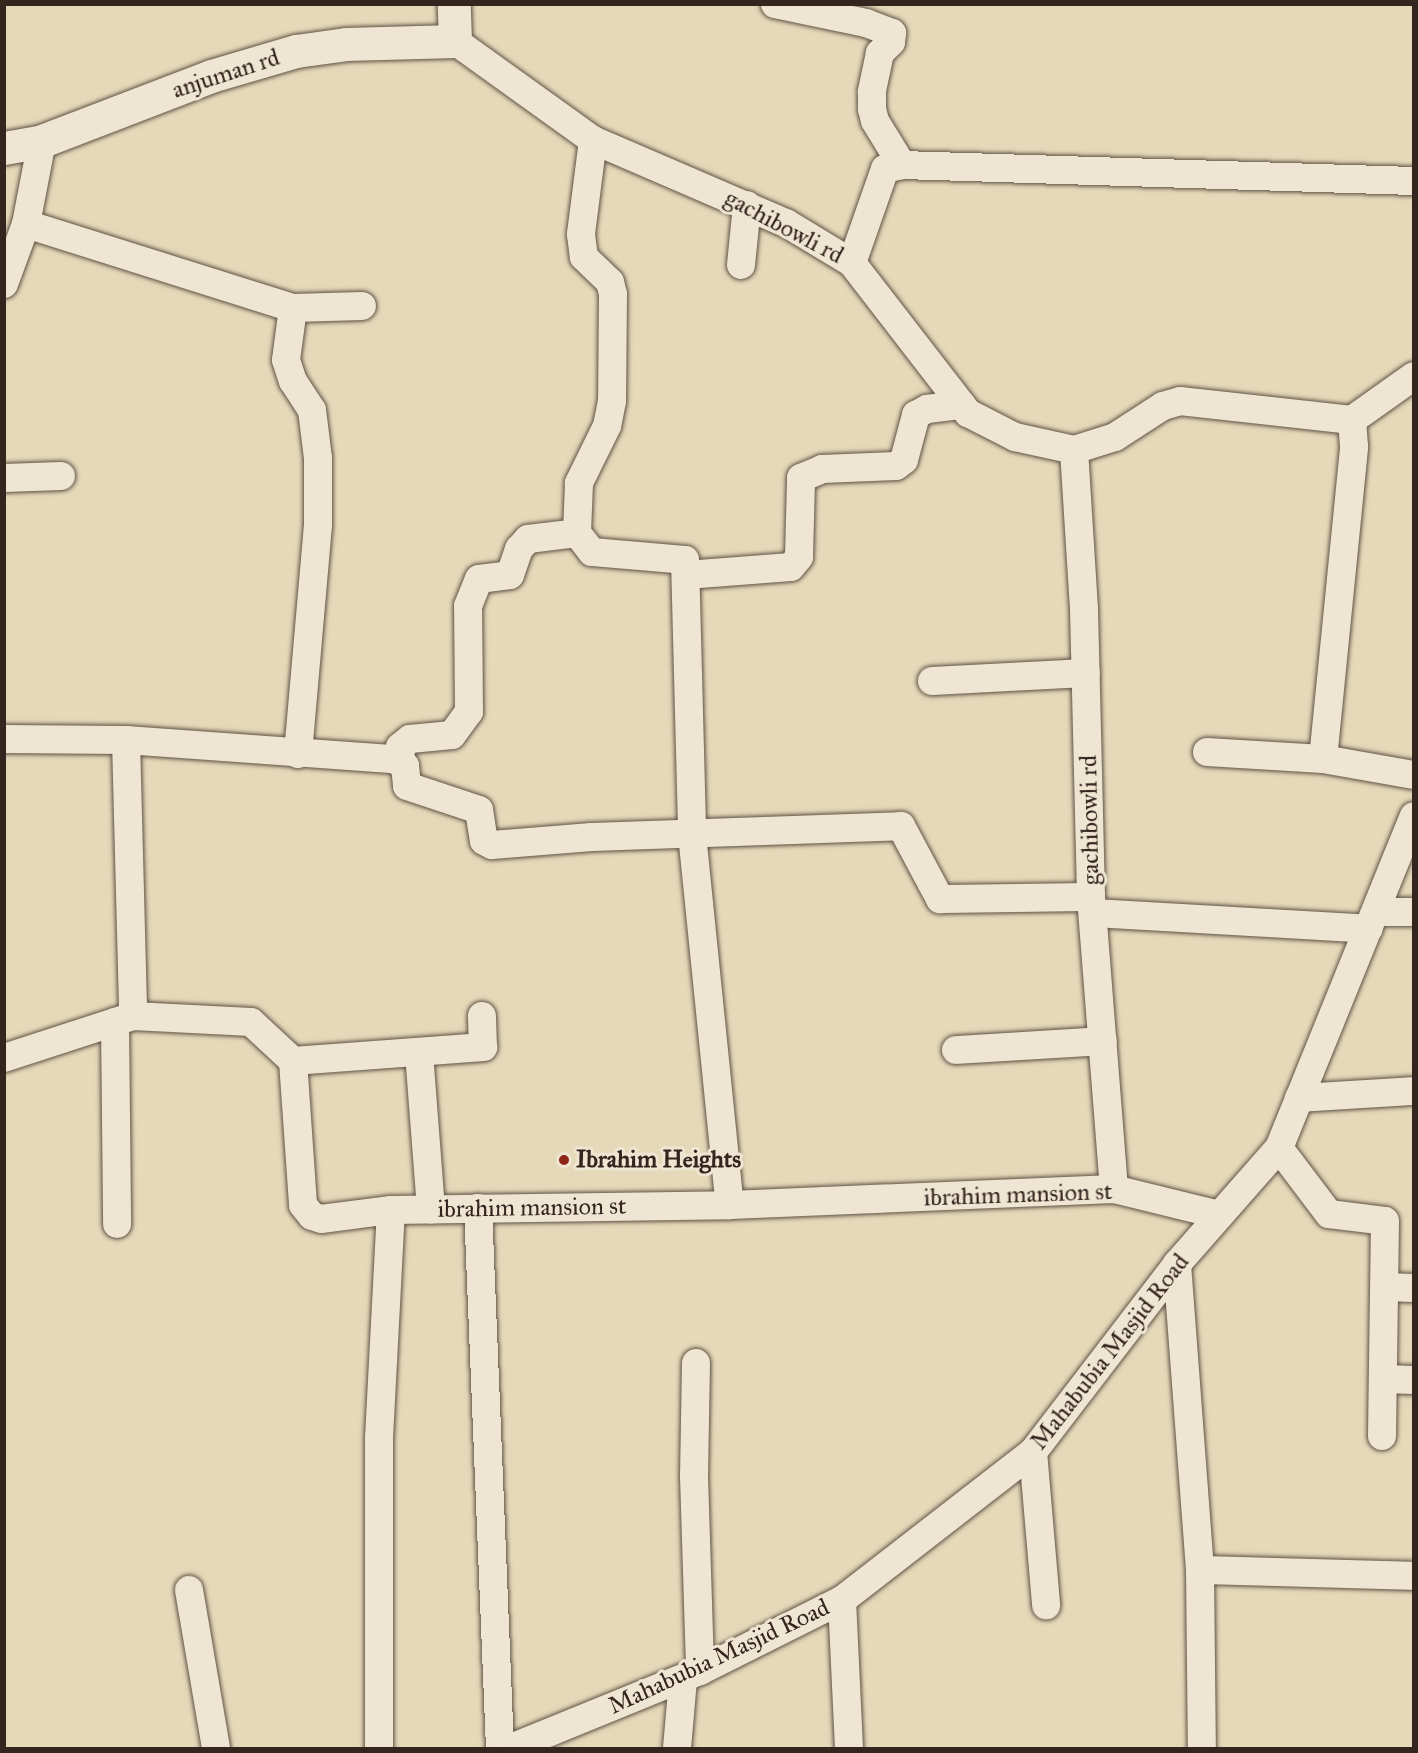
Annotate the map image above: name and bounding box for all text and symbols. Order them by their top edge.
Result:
street label: anjuman rd [169,43,283,105]
street label: gachibowli rd [720,184,848,270]
street label: gachibowli rd [1074,755,1106,885]
place label: Ibrahim Heights [576,1146,741,1174]
marker: Ibrahim Heights [557,1153,571,1167]
street label: ibrahim mansion st [923,1177,1113,1213]
street label: ibrahim mansion st [437,1192,627,1224]
street label: Mahabubia Masjid Road [1025,1248,1195,1456]
street label: Mahabubia Masjid Road [604,1593,834,1721]

